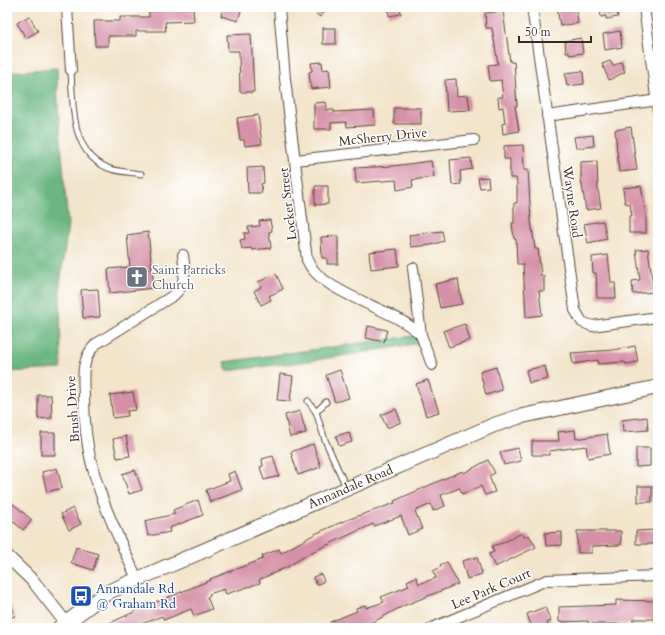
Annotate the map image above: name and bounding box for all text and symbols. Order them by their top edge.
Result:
scale bar [519,18,591,44]
text: 50 m [525,24,552,40]
street label: McSherry Drive [338,123,428,151]
street label: Wayne Road [558,164,586,239]
street label: Locker Street [275,167,301,241]
place label: Saint Patricks Church [152,261,226,294]
church icon: Saint Patricks Church [124,264,150,290]
street label: Brush Drive [62,375,84,443]
street label: Annandale Road [305,461,396,513]
street label: Lee Park Court [449,564,533,614]
place label: Annandale Rd @ Graham Rd [96,580,176,613]
bus stop icon: Annandale Rd @ Graham Rd [68,583,94,609]

